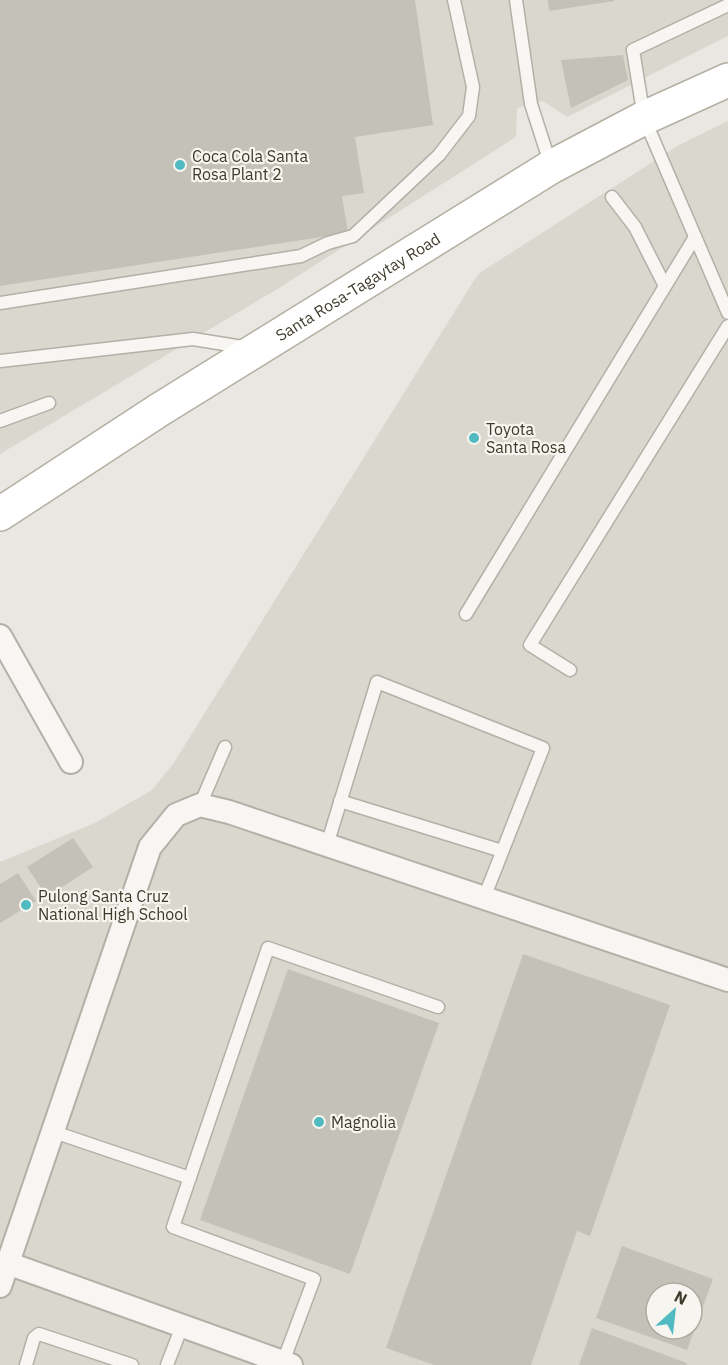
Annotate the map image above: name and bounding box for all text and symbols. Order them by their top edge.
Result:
place label: Coca Cola Santa Rosa Plant 2 [192,146,308,184]
marker: Coca Cola Santa Rosa Plant 2 [173,158,187,172]
street label: Santa Rosa-Tagaytay Road [272,228,444,345]
place label: Toyota Santa Rosa [486,419,567,457]
marker: Toyota Santa Rosa [467,431,481,445]
place label: Pulong Santa Cruz National High School [38,886,188,924]
marker: Pulong Santa Cruz National High School [19,898,33,912]
place label: Magnolia [331,1112,396,1132]
marker: Magnolia [312,1115,326,1129]
north arrow [644,1281,704,1341]
text: N [671,1286,691,1309]

